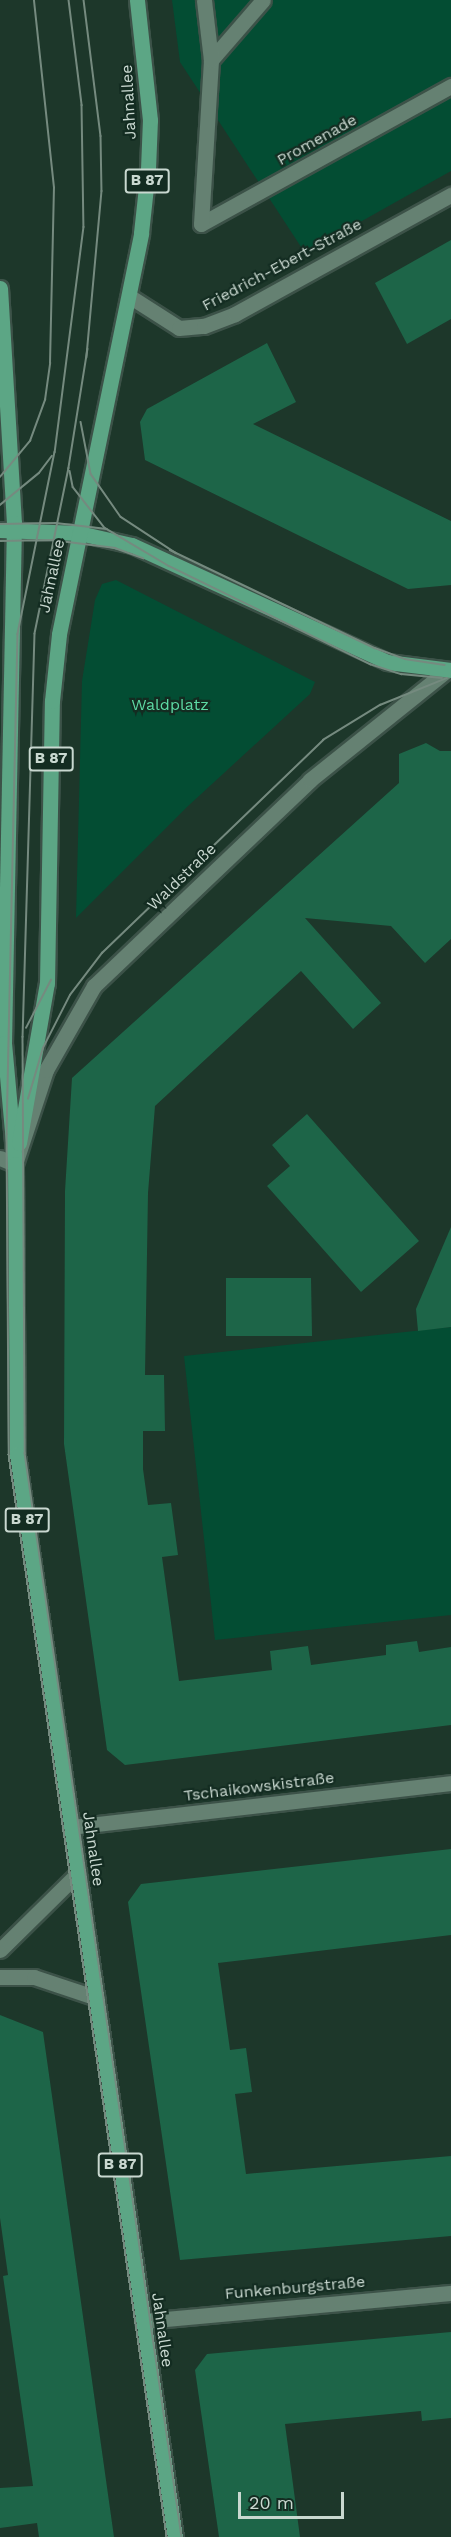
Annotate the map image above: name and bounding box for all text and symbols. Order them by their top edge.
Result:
street label: Jahnallee [117,64,141,140]
street label: Promenade [274,110,360,170]
road number: B 87 [124,169,170,193]
street label: Friedrich-Ebert-Straße [199,215,365,315]
street label: Jahnallee [35,537,69,615]
park label: Waldplatz [131,695,209,715]
road number: B 87 [28,747,74,771]
street label: Waldstraße [144,839,220,915]
road number: B 87 [4,1508,50,1532]
street label: Tschaikowskistraße [183,1768,335,1806]
street label: Jahnallee [78,1811,108,1887]
road number: B 87 [98,2153,142,2177]
street label: Funkenburgstraße [224,2272,366,2304]
street label: Jahnallee [147,2292,177,2368]
scale bar [241,2480,348,2518]
text: 20 m [249,2492,294,2513]

